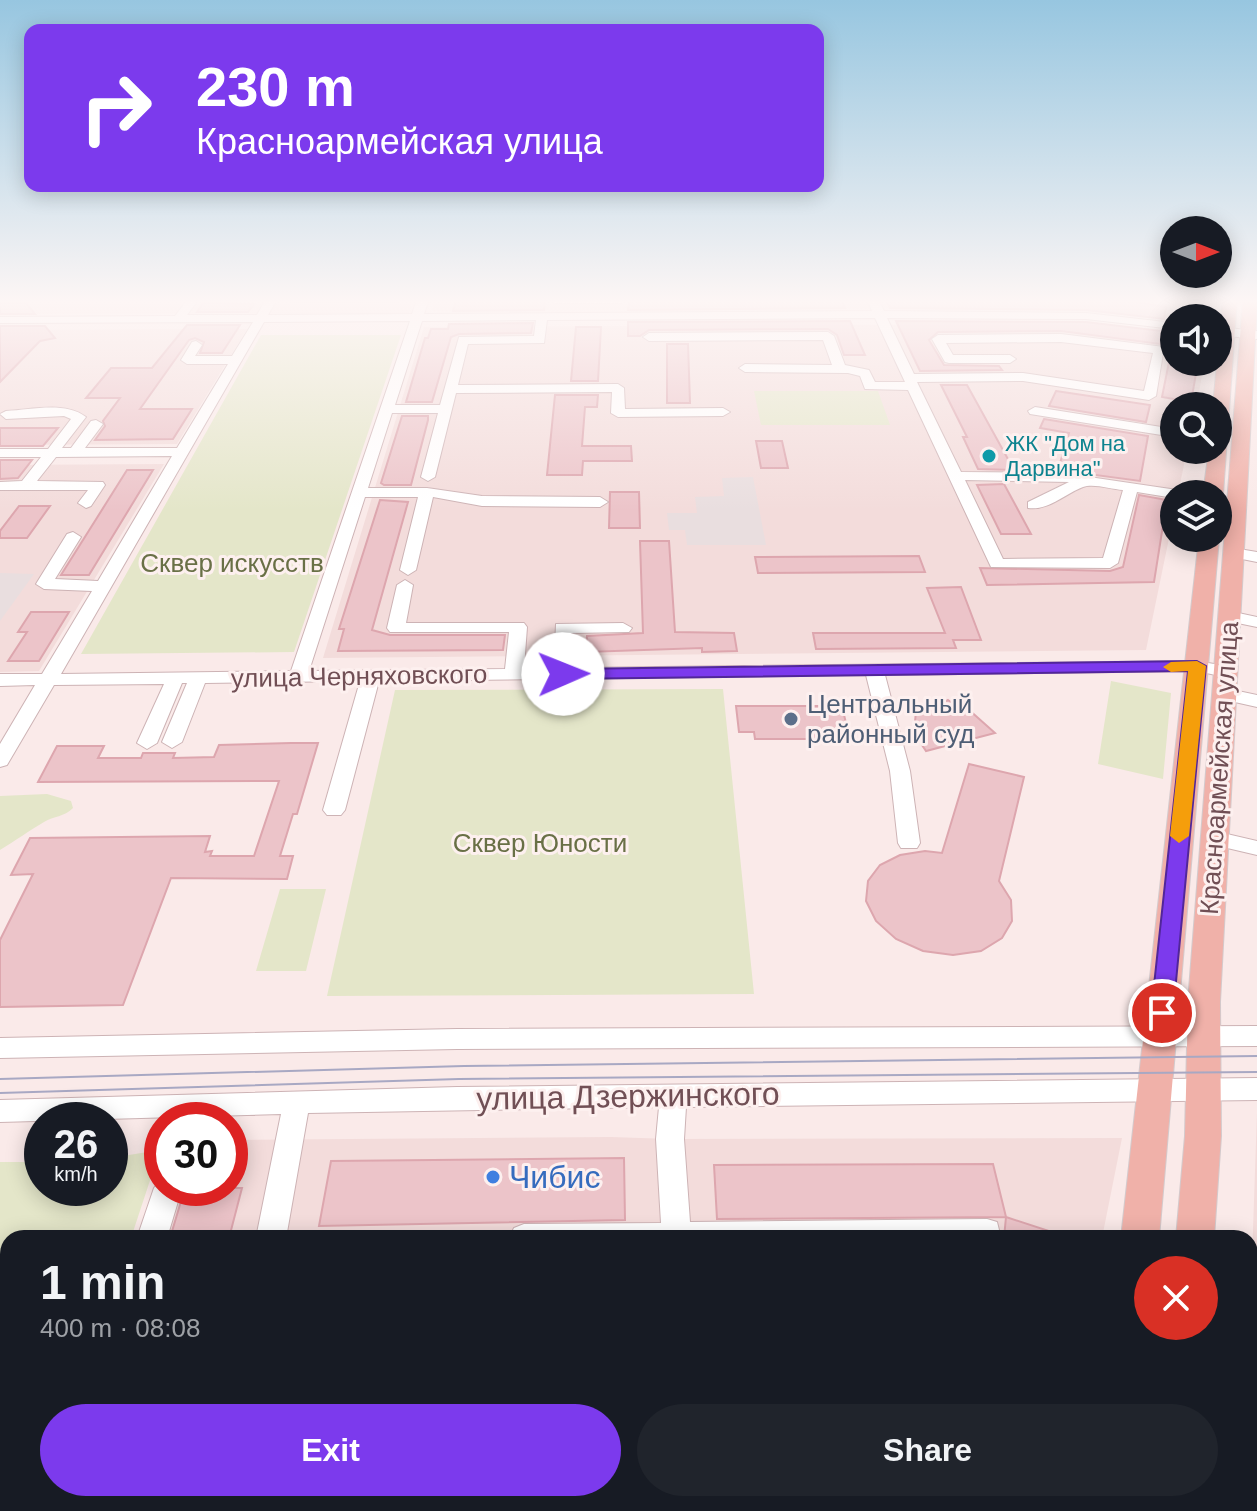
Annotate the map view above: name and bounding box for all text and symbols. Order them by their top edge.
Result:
text: 230 m [196,55,355,118]
icon: right [64,56,168,160]
text: Красноармейская улица [196,121,603,162]
north arrow [1160,216,1232,288]
map controls [1160,216,1232,552]
button: sound [1160,304,1232,376]
button: search [1160,392,1232,464]
place label: ЖК "Дом на Дарвина" [1005,431,1126,481]
marker: ЖК "Дом на Дарвина" [980,447,998,465]
button: layers [1160,480,1232,552]
park label: Сквер искусств [140,548,324,578]
street label: Красноармейская улица [1194,620,1244,916]
position arrow [521,632,605,716]
street label: улица Черняховского [230,659,488,693]
place label: Центральный районный суд [807,689,974,749]
marker: Центральный районный суд [782,710,800,728]
park label: Сквер Юности [453,828,627,858]
pin [1128,979,1196,1047]
icon: arrive [1140,991,1184,1035]
street label: улица Дзержинского [476,1075,780,1117]
speed limit sign: 30 [144,1102,248,1206]
text: 26 [54,1122,98,1166]
place label: Чибис [509,1159,600,1195]
text: km/h [54,1163,98,1185]
marker: Чибис [484,1168,502,1186]
text: 1 min [40,1256,165,1309]
button: close [1134,1256,1218,1340]
text: 400 m · 08:08 [40,1313,200,1343]
button: Exit [40,1404,621,1496]
button: Share [637,1404,1218,1496]

